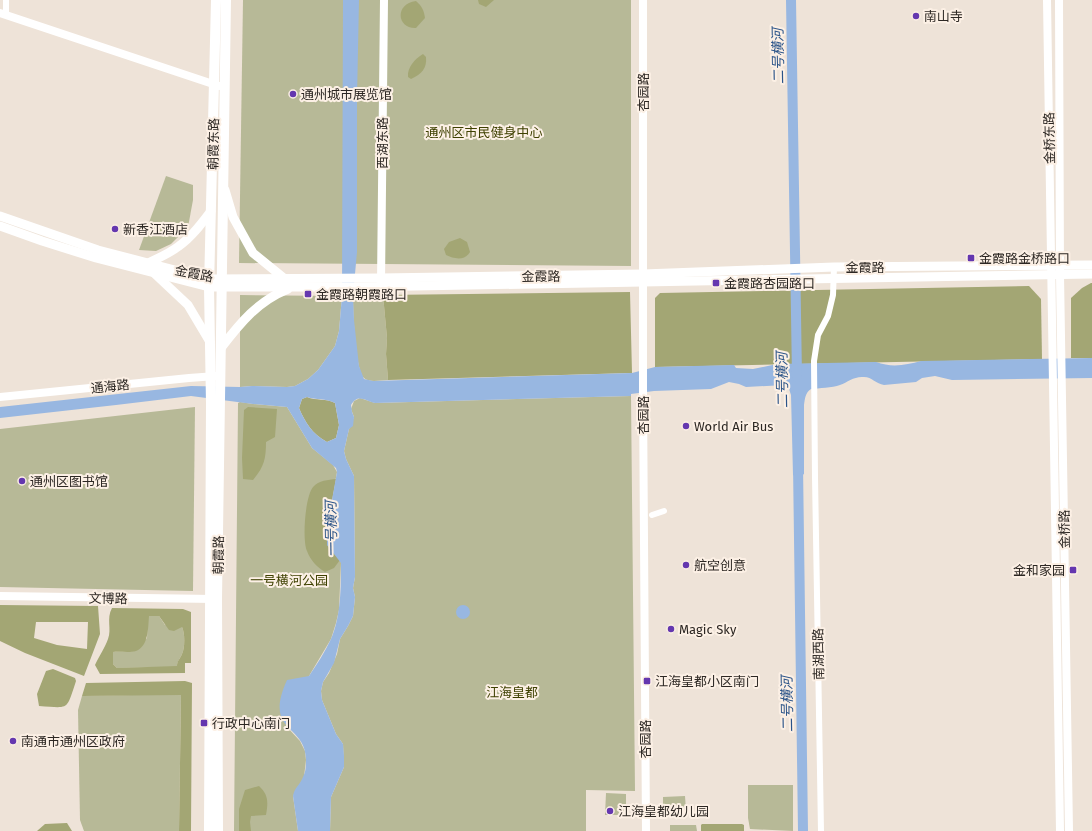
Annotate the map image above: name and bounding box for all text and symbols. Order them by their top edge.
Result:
place label: 南山寺 [924,9,963,24]
marker: 南山寺 [911,11,921,21]
water label: 二号横河 [769,25,787,84]
street label: 杏园路 [636,72,651,112]
place label: 通州城市展览馆 [301,87,392,102]
marker: 通州城市展览馆 [288,89,298,99]
street label: 金桥东路 [1042,112,1057,164]
street label: 西湖东路 [375,117,390,169]
street label: 朝霞东路 [206,118,221,170]
park label: 通州区市民健身中心 [425,125,543,140]
place label: 新香江酒店 [123,222,188,237]
marker: 新香江酒店 [110,224,120,234]
place label: 金霞路金桥路口 [979,251,1070,266]
marker: 金霞路金桥路口 [966,253,976,263]
street label: 金霞路 [845,260,885,275]
street label: 金霞路 [173,262,214,285]
street label: 金霞路 [521,269,561,284]
place label: 金霞路杏园路口 [724,276,815,291]
marker: 金霞路杏园路口 [711,278,721,288]
place label: 金霞路朝霞路口 [316,287,407,302]
marker: 金霞路朝霞路口 [303,289,313,299]
water label: 二号横河 [773,349,791,408]
street label: 通海路 [90,377,130,396]
street label: 杏园路 [636,395,651,435]
place label: World Air Bus [694,419,773,434]
marker: World Air Bus [681,421,691,431]
place label: 通州区图书馆 [30,474,108,489]
marker: 通州区图书馆 [17,476,27,486]
water label: 一号横河 [322,498,340,557]
street label: 金桥路 [1057,509,1072,549]
street label: 朝霞路 [211,535,226,575]
place label: 航空创意 [694,558,746,573]
marker: 航空创意 [681,560,691,570]
place label: 金和家园 [1013,563,1065,578]
marker: 金和家园 [1068,565,1078,575]
park label: 一号横河公园 [250,573,328,588]
street label: 文博路 [88,591,128,606]
place label: Magic Sky [679,622,737,637]
marker: Magic Sky [666,624,676,634]
street label: 南湖西路 [811,628,826,680]
water label: 二号横河 [778,673,796,732]
place label: 江海皇都小区南门 [655,674,759,689]
marker: 江海皇都小区南门 [642,676,652,686]
park label: 江海皇都 [486,685,538,700]
place label: 行政中心南门 [212,716,290,731]
marker: 行政中心南门 [199,718,209,728]
street label: 杏园路 [638,719,653,759]
place label: 南通市通州区政府 [21,734,125,749]
marker: 南通市通州区政府 [8,736,18,746]
place label: 江海皇都幼儿园 [618,804,709,819]
marker: 江海皇都幼儿园 [605,806,615,816]

